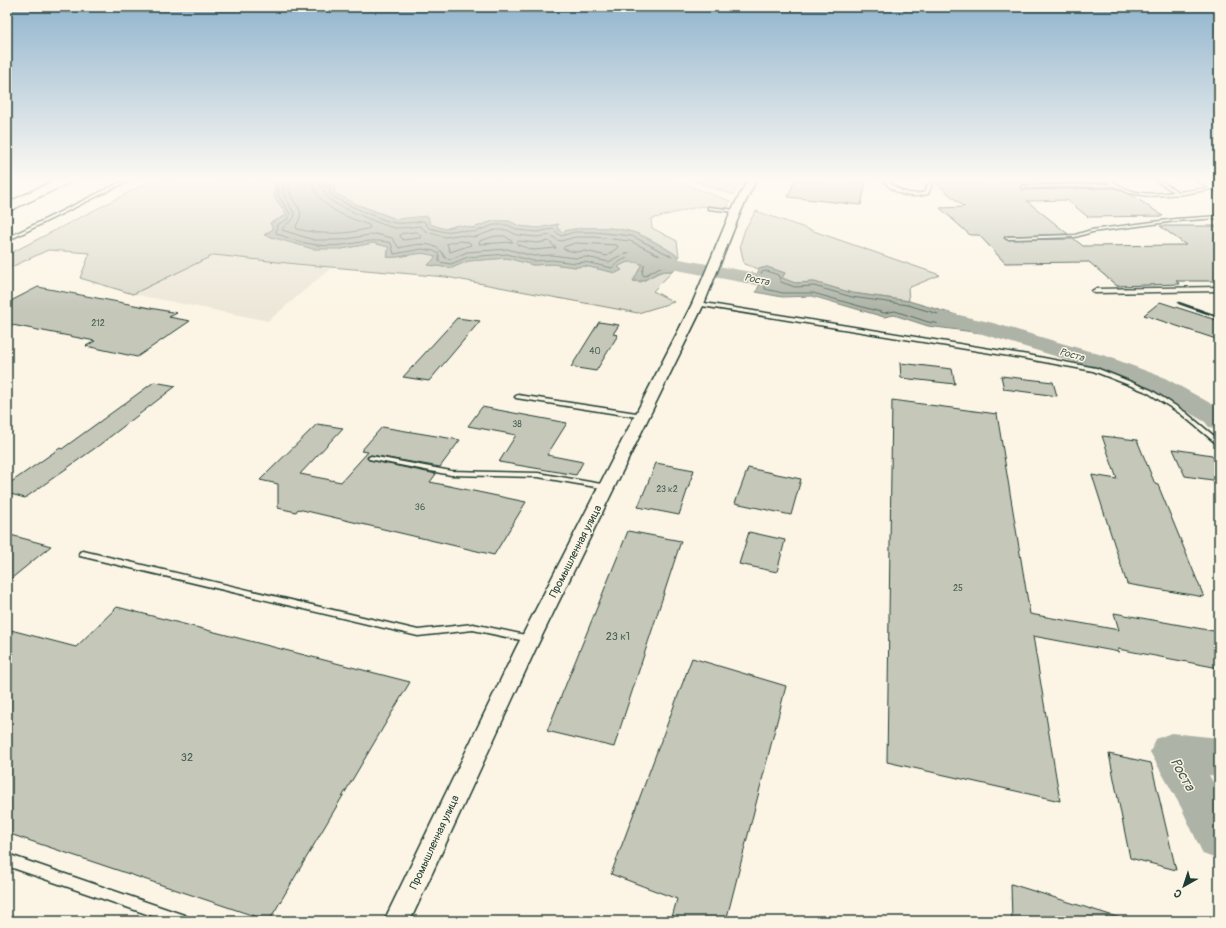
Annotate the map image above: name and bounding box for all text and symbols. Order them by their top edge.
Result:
water label: Роста [743,272,772,289]
house number: 212 [91,318,105,329]
house number: 40 [589,346,601,357]
water label: Роста [1058,346,1087,365]
house number: 38 [512,419,522,430]
house number: 23 к2 [656,484,678,495]
house number: 36 [415,502,425,513]
street label: Промышленная улица [546,503,604,600]
house number: 25 [953,583,963,594]
house number: 23 к1 [606,630,630,643]
house number: 32 [181,751,193,764]
water label: Роста [1167,755,1199,795]
street label: Промышленная улица [407,793,462,891]
north arrow [1164,866,1204,906]
text: С [1171,886,1185,901]

